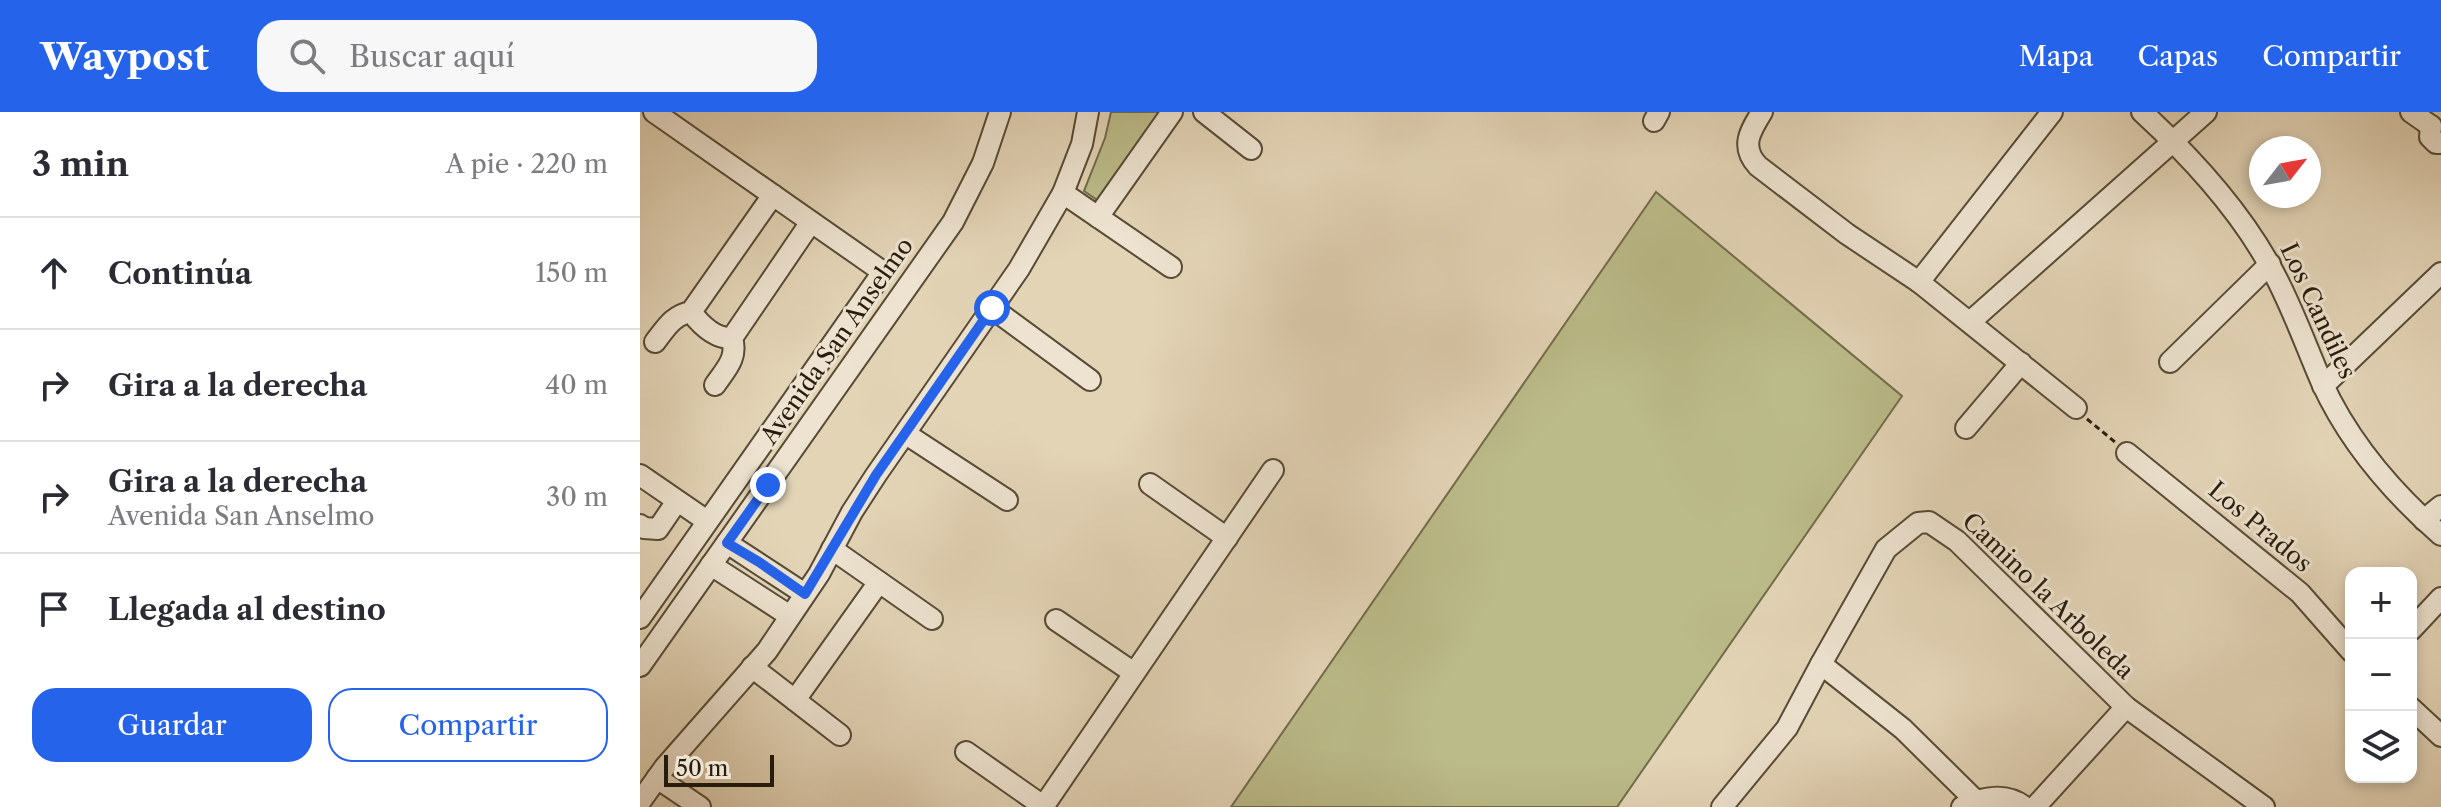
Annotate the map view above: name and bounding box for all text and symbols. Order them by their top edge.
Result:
search box [257,20,817,92]
text: Waypost [40,33,209,80]
icon: search [285,34,329,78]
text: Buscar aquí [349,38,515,75]
text: Mapa [2019,39,2094,73]
text: Capas [2138,39,2218,73]
text: Compartir [2262,39,2401,73]
north arrow [2249,136,2321,208]
text: 3 min [32,143,129,185]
text: A pie · 220 m [446,148,608,180]
street label: Avenida San Anselmo [754,232,919,451]
street label: Los Candiles [2274,238,2363,383]
icon: ahead [32,251,76,295]
text: Continúa [108,255,252,292]
text: 150 m [535,257,608,289]
route start [974,290,1010,326]
icon: right [32,363,76,407]
text: Gira a la derecha [108,367,367,404]
text: 40 m [545,369,608,401]
text: Gira a la derecha [108,463,367,500]
route end [750,467,786,503]
icon: right [32,475,76,519]
street label: Los Prados [2203,475,2318,578]
text: 30 m [546,481,608,513]
text: Avenida San Anselmo [108,500,375,532]
street label: Camino la Arboleda [1957,506,2140,685]
map controls [2345,567,2417,783]
button: + [2345,567,2417,639]
icon: arrive [32,587,76,631]
text: Llegada al destino [108,591,386,628]
button: − [2345,639,2417,711]
button: Guardar [32,688,312,762]
button: Compartir [328,688,608,762]
button: layers [2345,711,2417,783]
scale bar [664,751,774,787]
text: 50 m [676,755,728,782]

